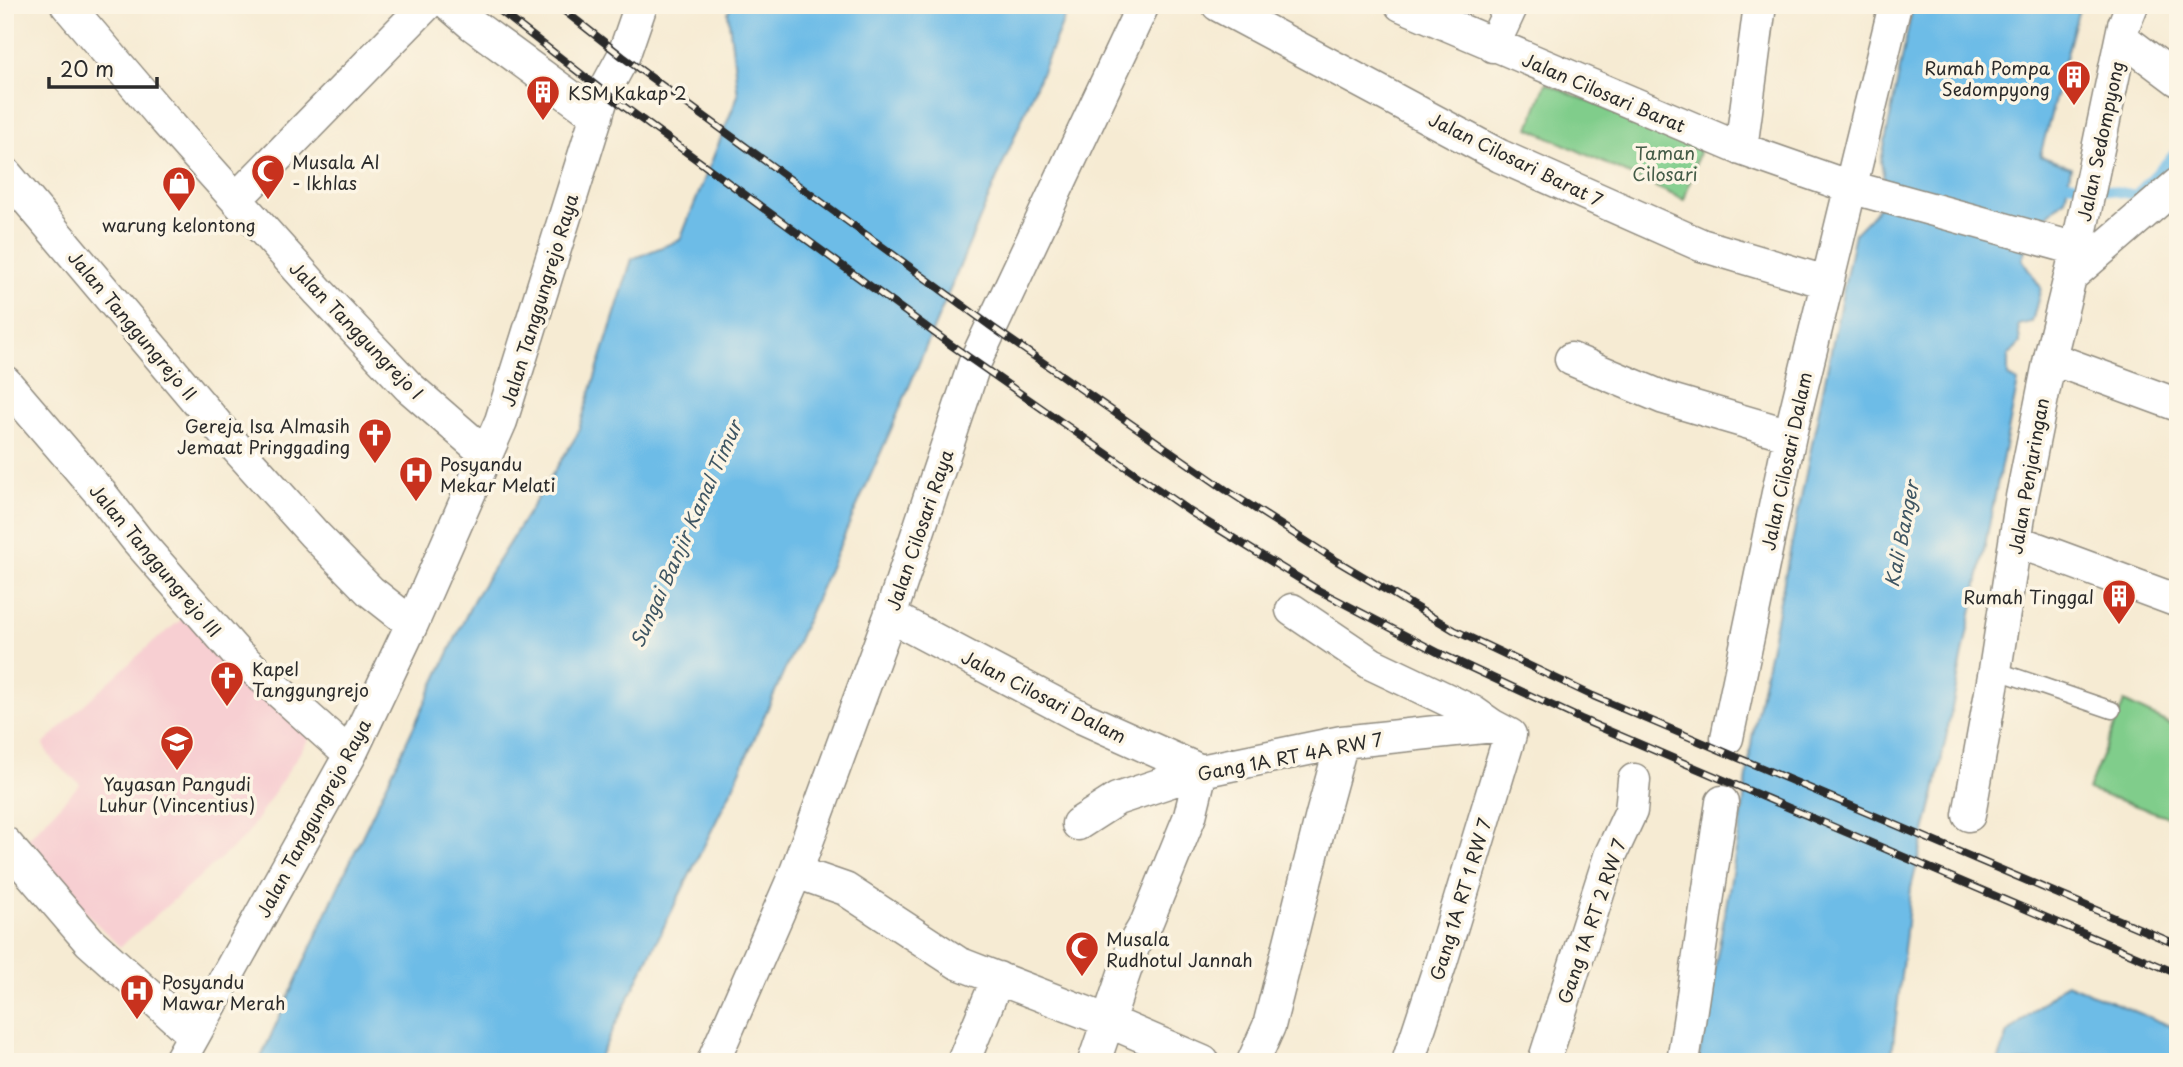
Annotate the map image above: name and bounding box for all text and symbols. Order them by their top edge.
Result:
street label: Jalan Cilosari Barat [1518,45,1690,139]
scale bar [49,46,158,90]
text: 20 m [60,52,114,84]
place label: Rumah Pompa Sedompyong [1924,54,2051,102]
building icon: Rumah Pompa Sedompyong [2055,58,2093,107]
street label: Jalan Sedompyong [2070,58,2130,224]
building icon: KSM Kakap 2 [524,73,562,122]
place label: KSM Kakap 2 [568,79,687,106]
street label: Jalan Cilosari Barat 7 [1424,105,1608,213]
park label: Taman Cilosari [1632,139,1698,187]
place label: Musala Al - Ikhlas [292,148,380,196]
mosque icon: Musala Al - Ikhlas [249,152,287,201]
shop icon: warung kelontong [160,164,198,213]
street label: Jalan Tanggungrejo Raya [494,190,584,410]
place label: warung kelontong [102,211,256,238]
street label: Jalan Tanggungrejo II [62,244,204,406]
street label: Jalan Tanggungrejo I [284,255,430,405]
street label: Jalan Cilosari Dalam [1754,369,1818,553]
street label: Jalan Penjaringan [2001,396,2055,556]
place label: Gereja Isa Almasih Jemaat Pringgading [177,412,350,460]
water label: Sungai Banjir Kanal Timur [622,414,749,652]
church icon: Gereja Isa Almasih Jemaat Pringgading [356,416,394,465]
street label: Jalan Cilosari Raya [879,446,959,614]
place label: Posyandu Mekar Melati [440,450,556,498]
hospital icon: Posyandu Mekar Melati [397,454,435,503]
water label: Kali Banger [1877,476,1926,589]
street label: Jalan Tanggungrejo III [84,477,228,643]
building icon: Rumah Tinggal [2100,577,2138,626]
place label: Rumah Tinggal [1963,583,2094,610]
street label: Jalan Cilosari Dalam [957,643,1131,749]
place label: Kapel Tanggungrejo [252,655,369,703]
church icon: Kapel Tanggungrejo [208,659,246,708]
street label: Jalan Tanggungrejo Raya [249,713,377,922]
school or university icon: Yayasan Pangudi Luhur (Vincentius) [158,723,196,772]
street label: Gang 1A RT 4A RW 7 [1195,725,1385,787]
place label: Yayasan Pangudi Luhur (Vincentius) [99,770,255,818]
street label: Gang 1A RT 1 RW 7 [1422,815,1498,983]
street label: Gang 1A RT 2 RW 7 [1550,835,1632,1007]
place label: Musala Rudhotul Jannah [1106,925,1253,973]
mosque icon: Musala Rudhotul Jannah [1063,929,1101,978]
place label: Posyandu Mawar Merah [162,968,285,1016]
hospital icon: Posyandu Mawar Merah [118,972,156,1021]

